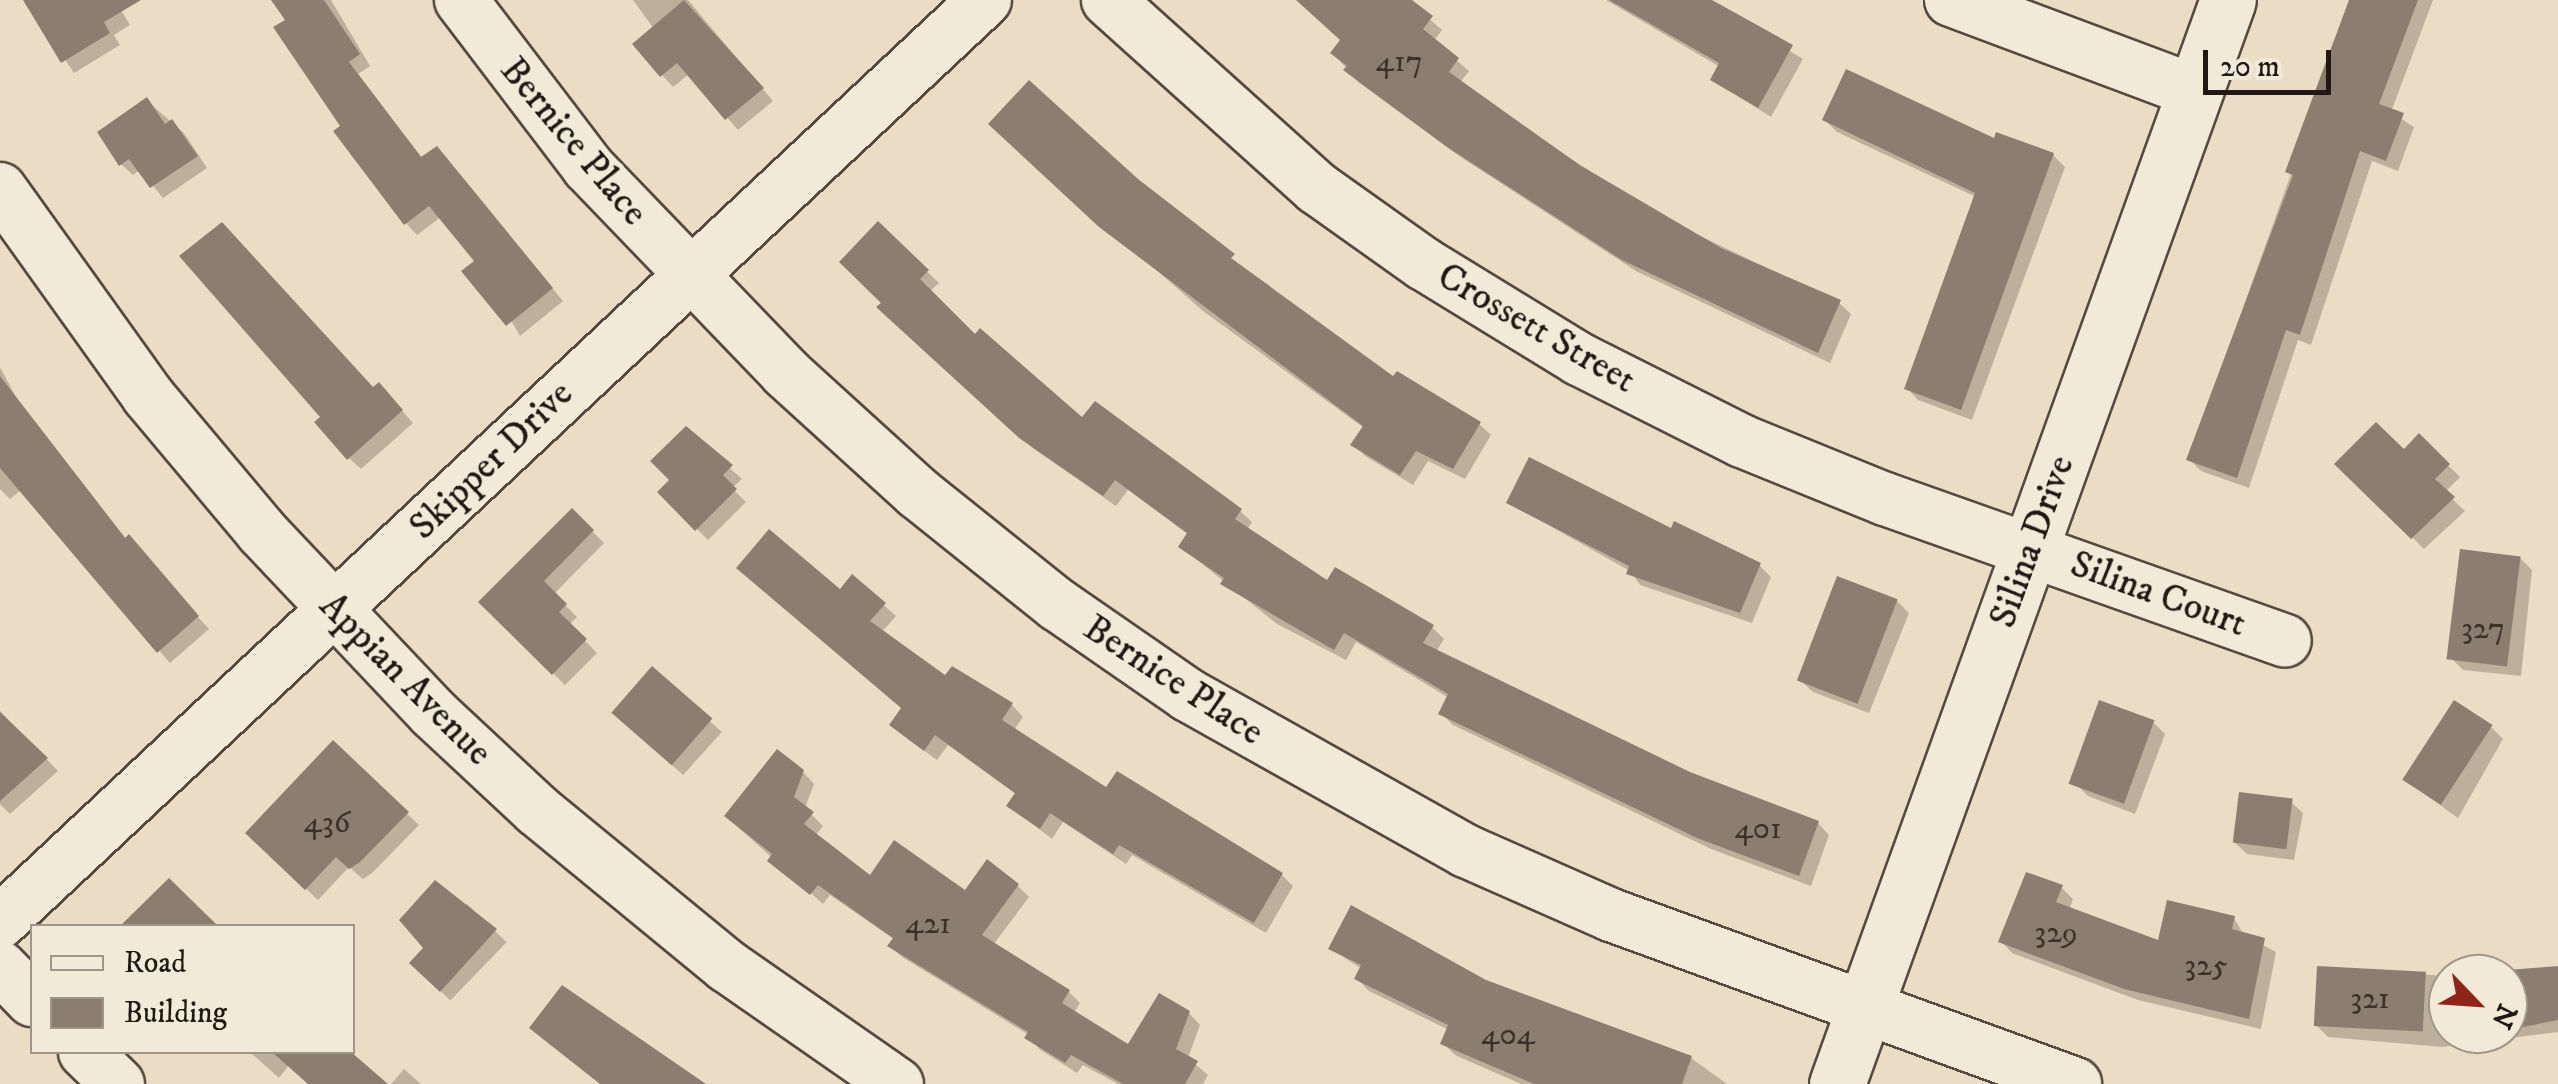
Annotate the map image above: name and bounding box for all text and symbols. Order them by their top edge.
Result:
scale bar [2208,30,2336,92]
house number: 417 [1375,43,1423,81]
street label: Bernice Place [490,49,656,235]
text: 20 m [2220,49,2280,86]
street label: Crossett Street [1429,254,1643,404]
street label: Skipper Drive [401,372,583,550]
street label: Silina Drive [1981,450,2085,634]
street label: Silina Court [2064,542,2252,648]
street label: Appian Avenue [309,584,501,776]
street label: Bernice Place [1074,606,1272,756]
house number: 327 [2461,610,2505,648]
house number: 436 [303,804,351,842]
house number: 401 [1734,810,1782,848]
house number: 421 [905,905,951,943]
house number: 329 [2034,914,2078,952]
legend [30,924,355,1054]
text: Road [124,945,186,982]
house number: 325 [2184,947,2228,985]
north arrow [2428,954,2528,1054]
house number: 321 [2350,980,2390,1018]
text: Building [124,995,227,1032]
text: N [2483,998,2525,1034]
house number: 404 [1481,1016,1535,1054]

